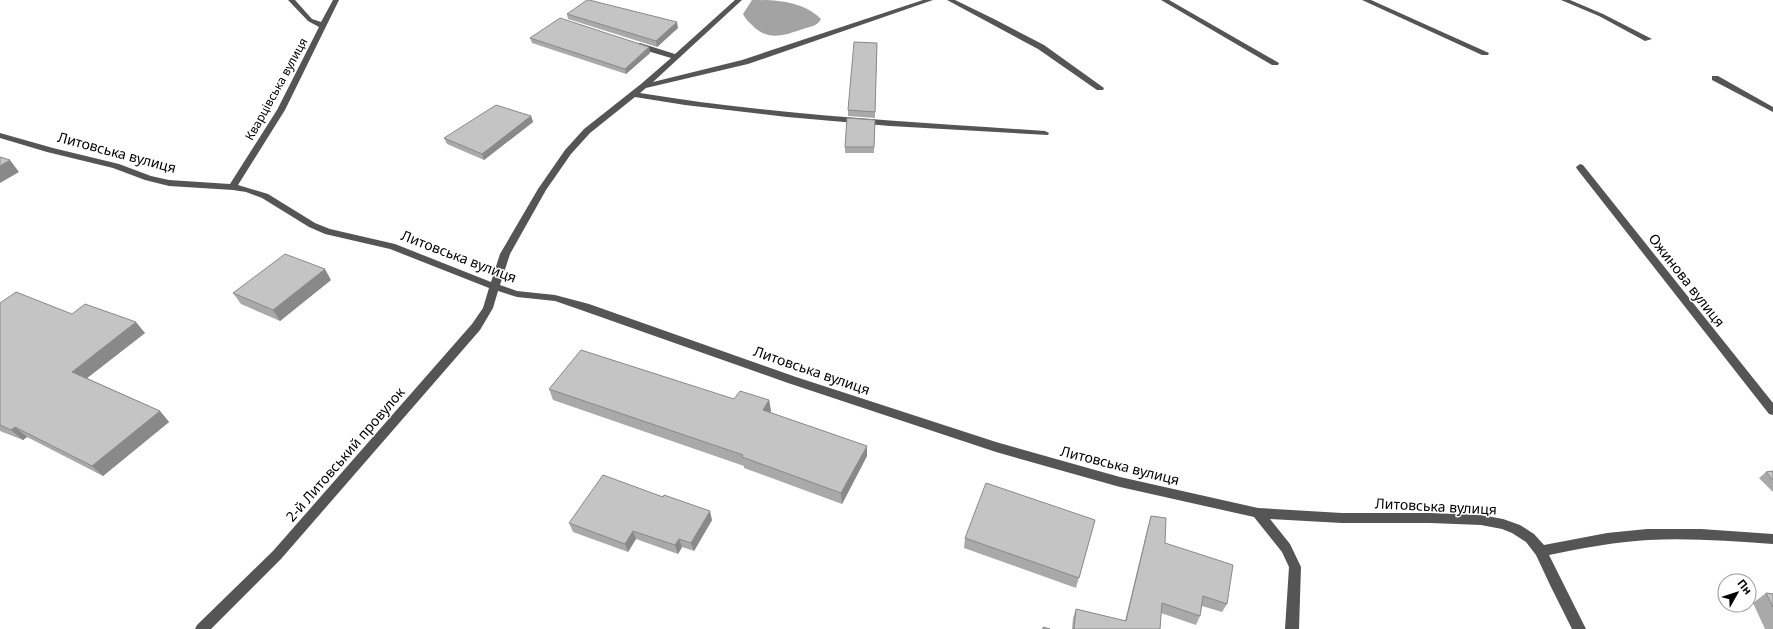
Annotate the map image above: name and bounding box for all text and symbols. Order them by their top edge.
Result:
street label: Кварцівська вулиця [241,35,311,143]
street label: Литовська вулиця [56,127,178,177]
street label: Литовська вулиця [399,225,519,287]
street label: Ожинова вулиця [1644,229,1730,331]
street label: Литовська вулиця [751,341,873,399]
street label: 2-й Литовський провулок [281,382,409,525]
street label: Литовська вулиця [1059,441,1181,489]
street label: Литовська вулиця [1375,493,1497,519]
north arrow [1717,573,1757,613]
text: Пн [1734,576,1756,597]

